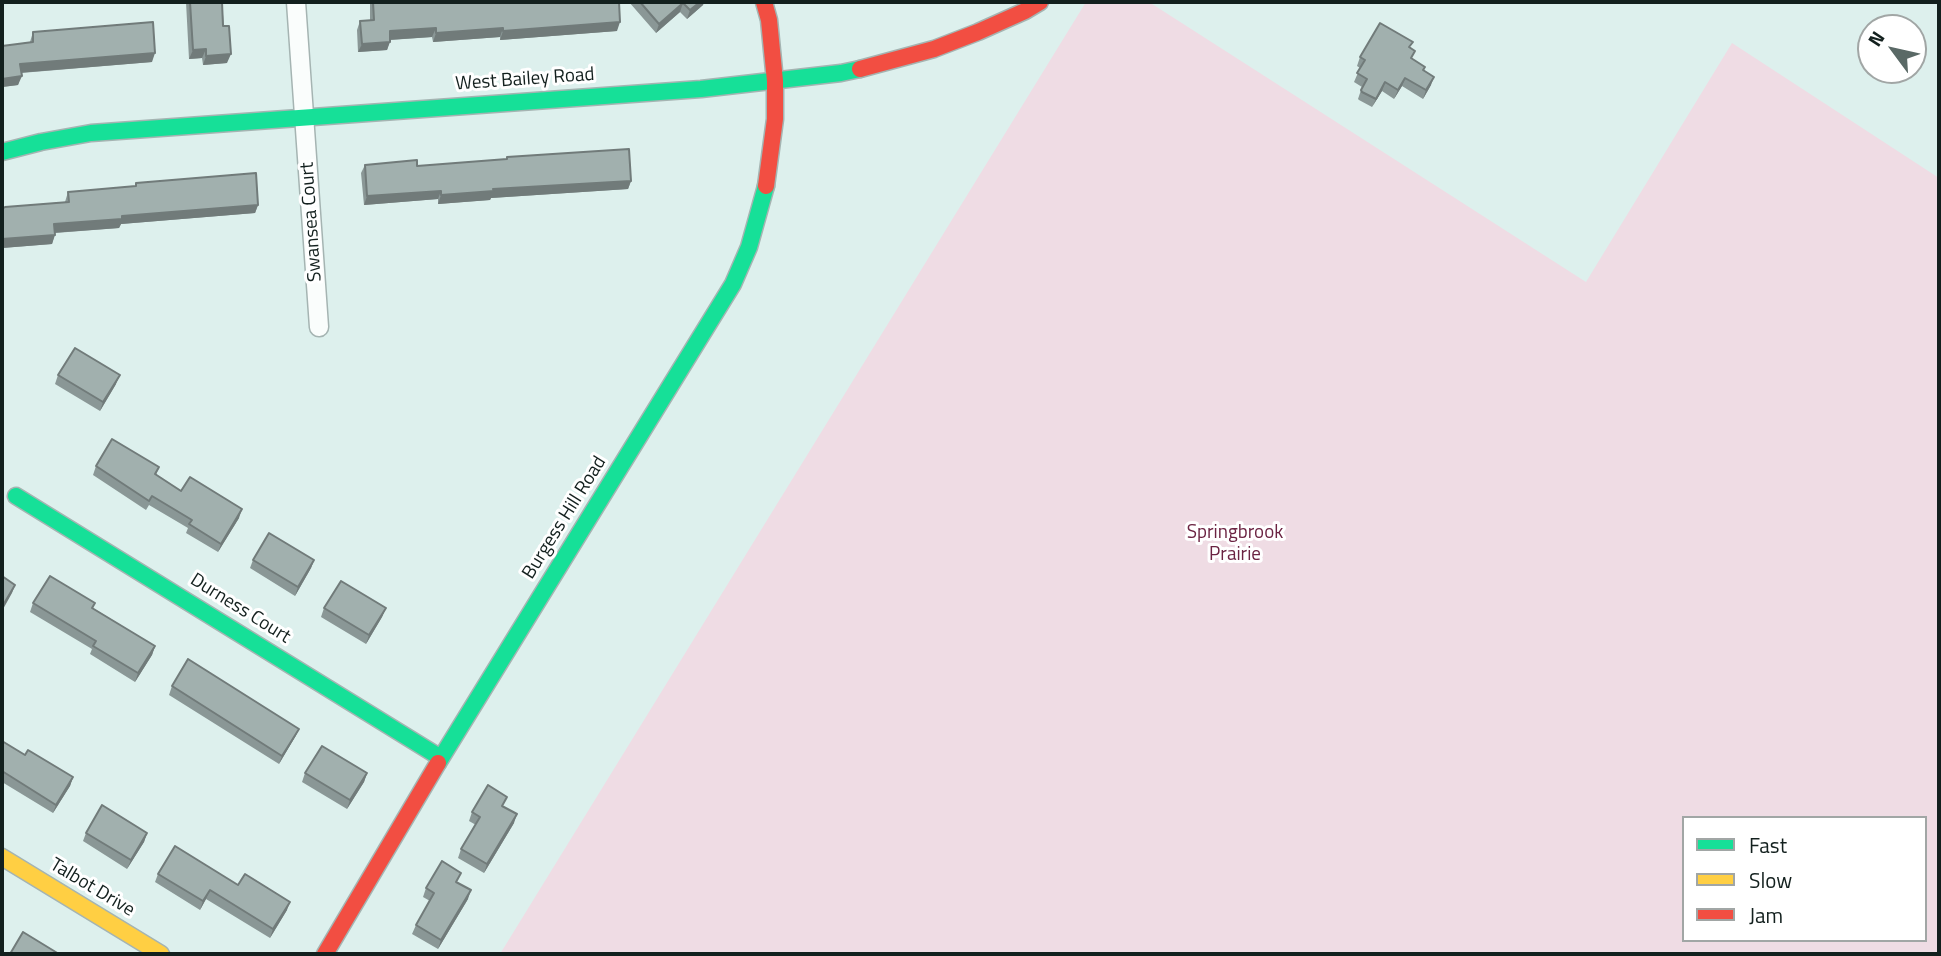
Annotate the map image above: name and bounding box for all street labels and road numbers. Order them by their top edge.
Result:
street label: West Bailey Road [455,64,595,96]
street label: Swansea Court [296,161,328,283]
street label: Burgess Hill Road [518,452,612,584]
street label: Durness Court [186,569,294,649]
street label: Talbot Drive [46,854,138,922]

